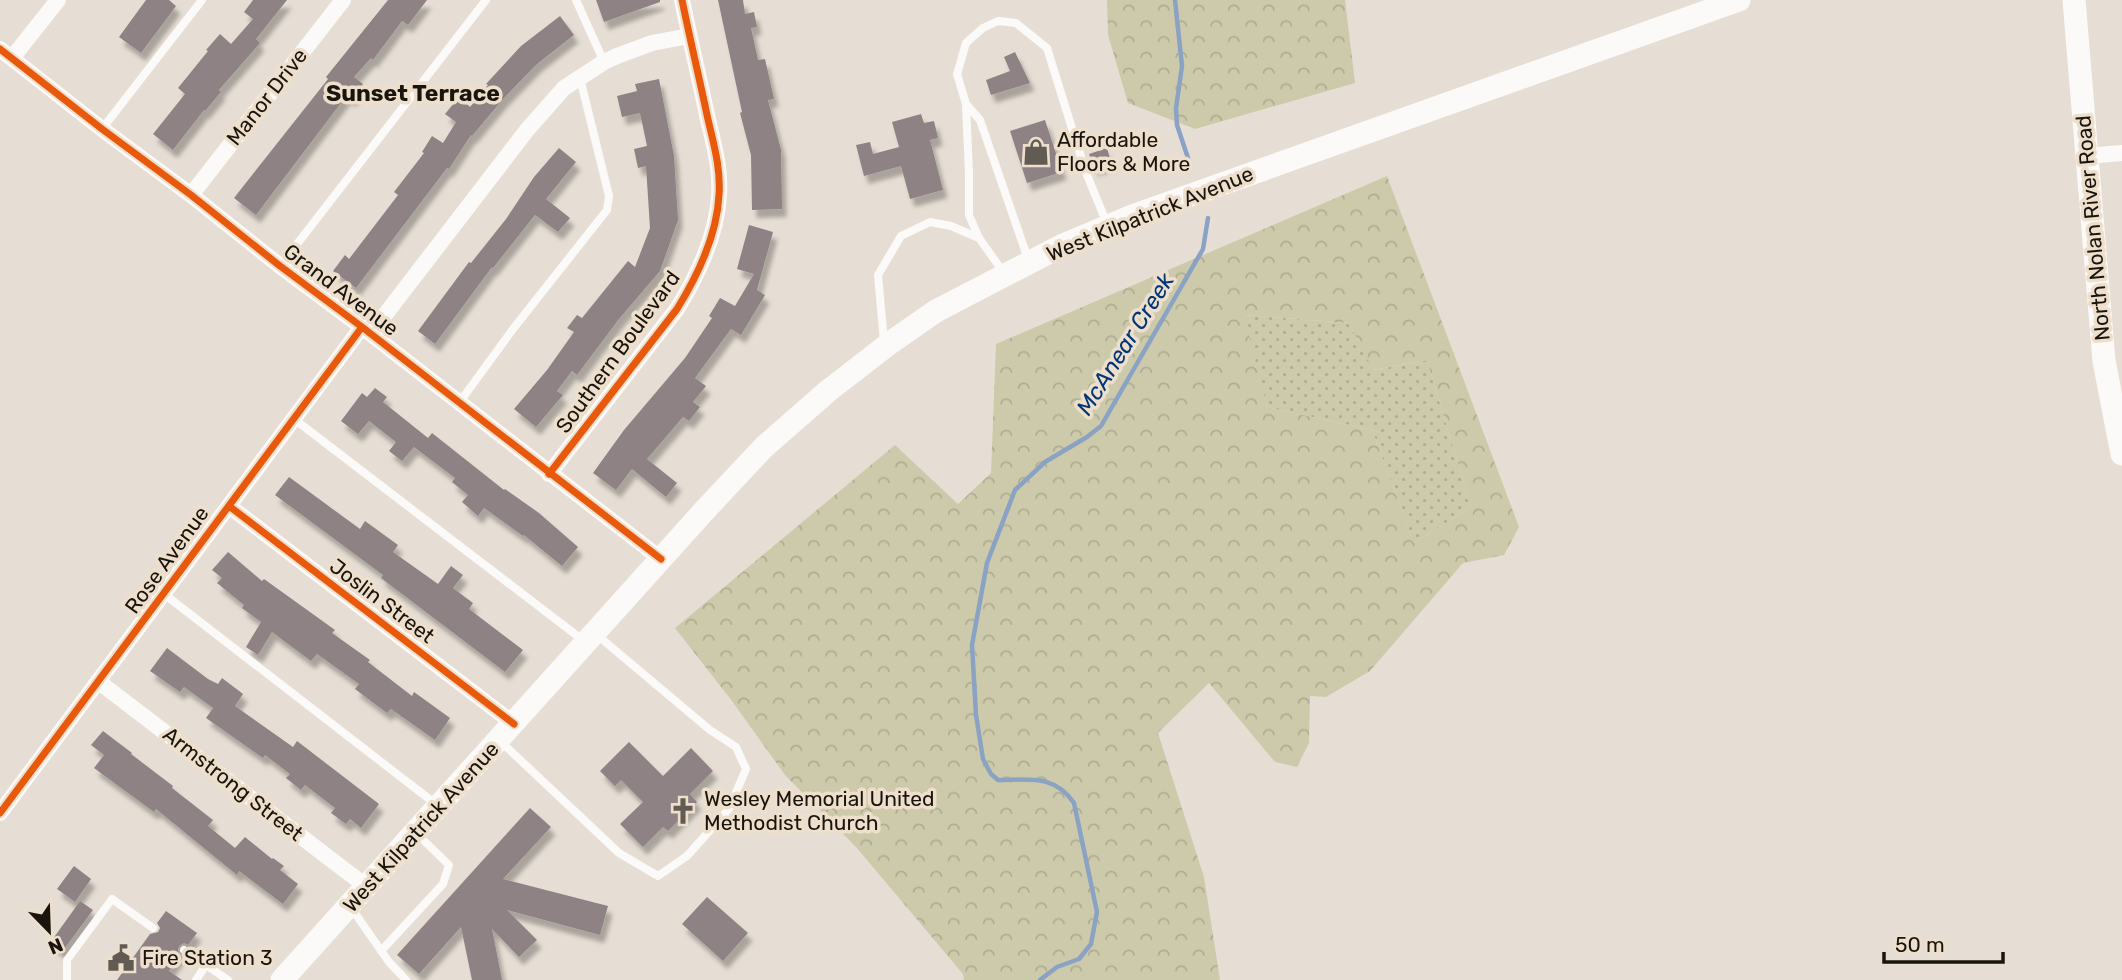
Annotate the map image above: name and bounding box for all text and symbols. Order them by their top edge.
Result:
street label: Manor Drive [221,43,312,150]
district label: Sunset Terrace [326,79,500,107]
street label: North Nolan River Road [2070,114,2115,342]
place label: Affordable Floors & More [1057,127,1190,176]
shop icon: Affordable Floors & More [1021,137,1051,167]
street label: West Kilpatrick Avenue [1043,161,1257,266]
street label: Grand Avenue [279,238,404,341]
street label: Southern Boulevard [550,266,685,438]
water label: McAnear Creek [1070,267,1180,420]
street label: Rose Avenue [119,501,214,618]
street label: Joslin Street [325,553,440,648]
street label: Armstrong Street [158,721,308,846]
street label: West Kilpatrick Avenue [338,736,504,917]
place label: Wesley Memorial United Methodist Church [704,786,935,835]
church icon: Wesley Memorial United Methodist Church [668,796,698,826]
north arrow [14,896,84,966]
scale bar [1884,920,2003,964]
text: 50 m [1895,932,1945,957]
text: N [45,933,66,959]
public building icon: Fire Station 3 [106,943,136,973]
place label: Fire Station 3 [142,945,273,970]

